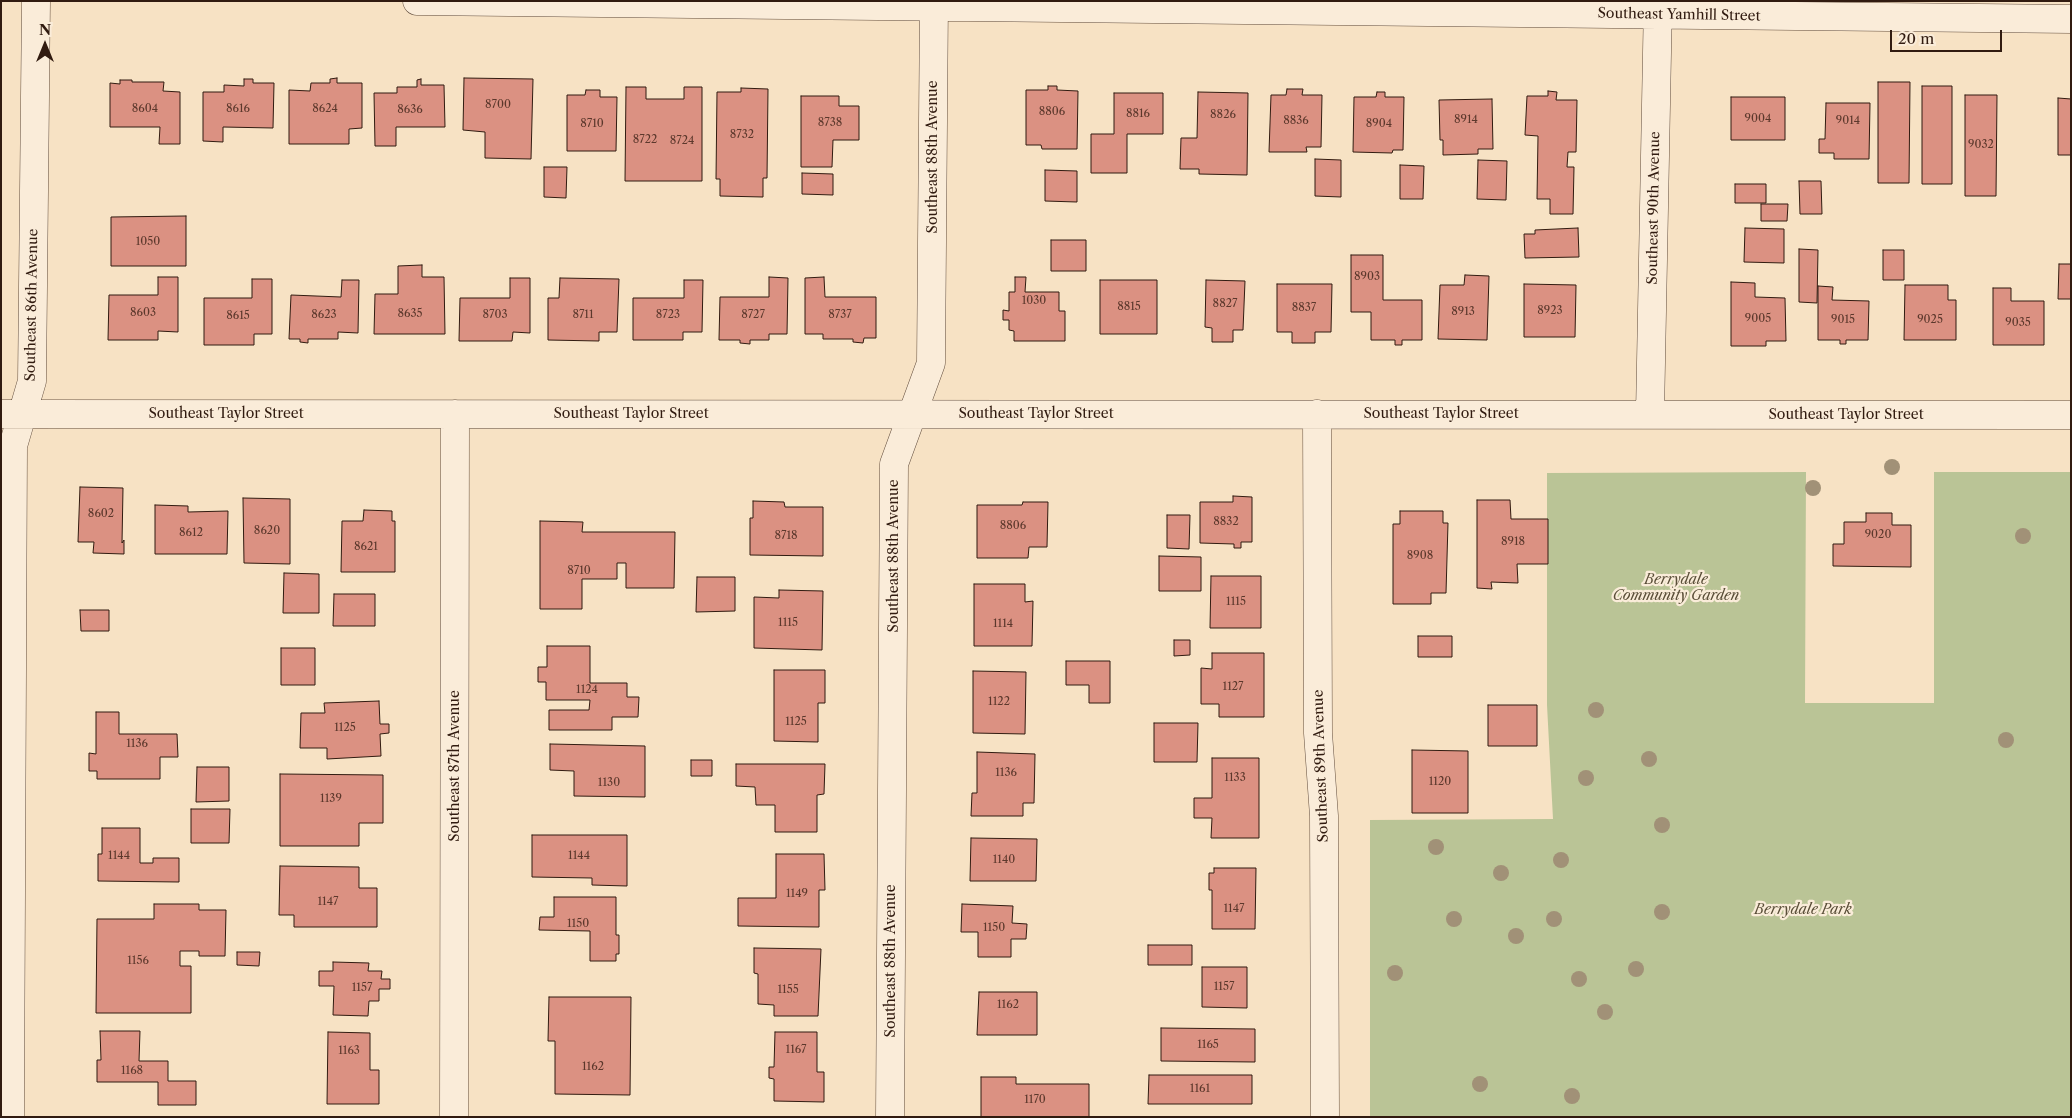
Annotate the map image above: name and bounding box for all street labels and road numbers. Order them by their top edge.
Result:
street label: Southeast Yamhill Street [1597,5,1761,25]
street label: Southeast 88th Avenue [925,80,941,234]
street label: Southeast 90th Avenue [1644,131,1664,285]
street label: Southeast 86th Avenue [22,228,42,382]
street label: Southeast Taylor Street [148,406,304,422]
street label: Southeast Taylor Street [553,406,709,422]
street label: Southeast Taylor Street [958,406,1114,422]
street label: Southeast Taylor Street [1363,406,1519,422]
street label: Southeast Taylor Street [1768,407,1924,423]
street label: Southeast 88th Avenue [886,479,902,633]
street label: Southeast 89th Avenue [1310,689,1332,843]
street label: Southeast 87th Avenue [447,690,463,842]
street label: Southeast 88th Avenue [883,884,899,1038]

